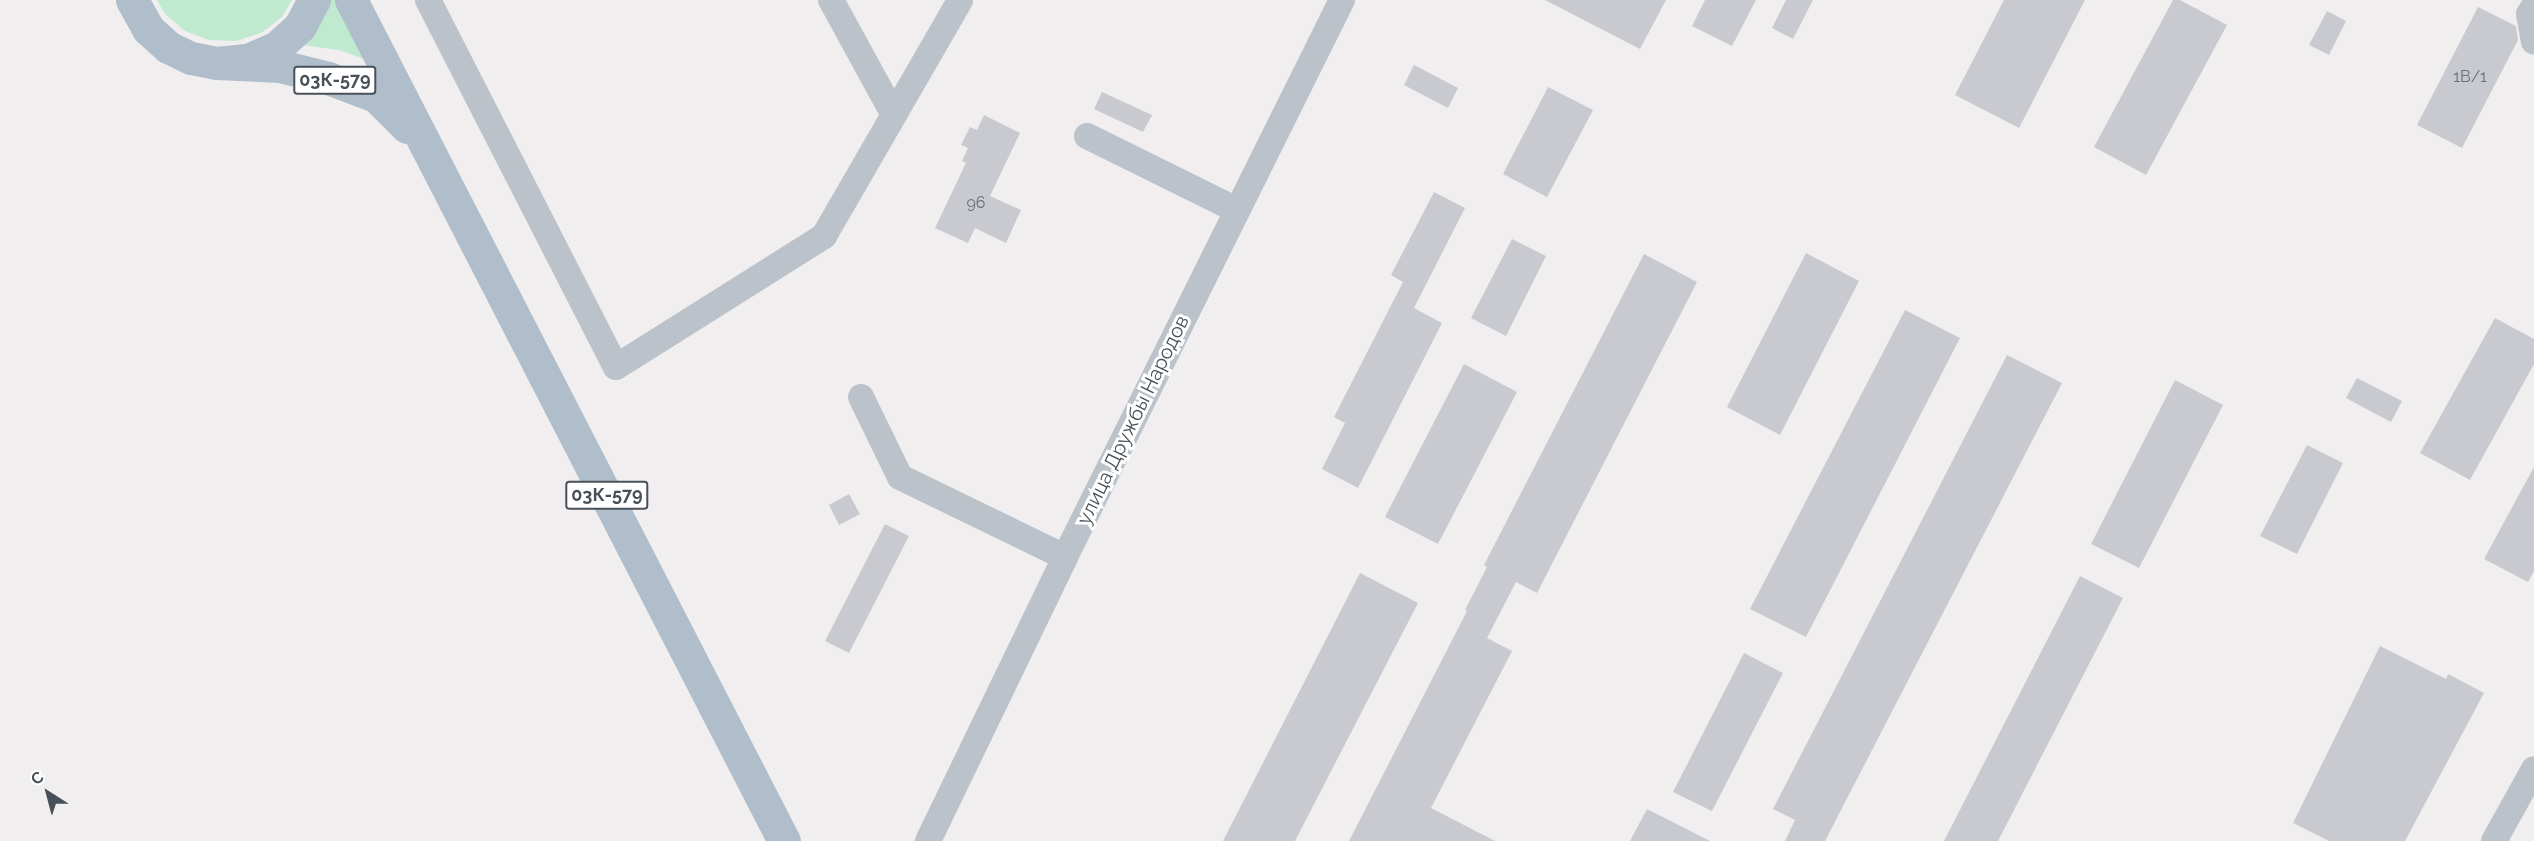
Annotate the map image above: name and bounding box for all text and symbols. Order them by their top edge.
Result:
road number: 03К-579 [293,65,377,95]
house number: 1В/1 [2453,67,2487,87]
house number: 96 [966,193,986,213]
street label: улица Дружбы Народов [1072,311,1194,529]
road number: 03К-579 [565,480,649,510]
north arrow [18,763,78,823]
text: С [27,767,47,789]

